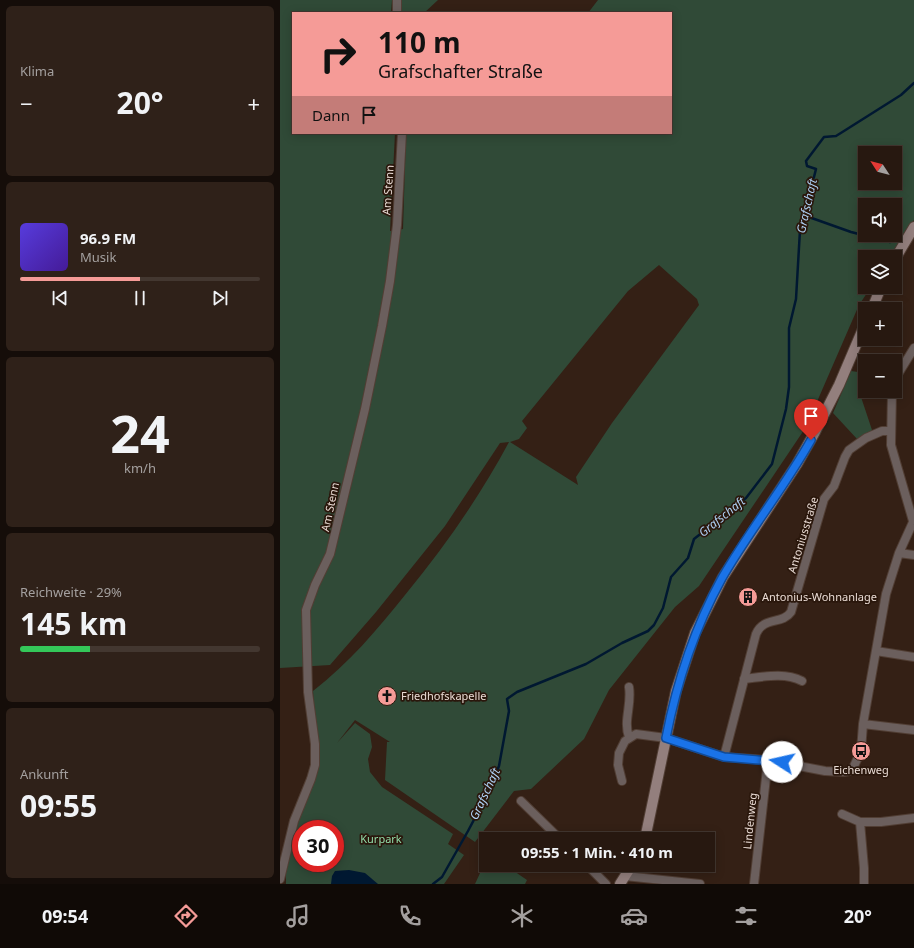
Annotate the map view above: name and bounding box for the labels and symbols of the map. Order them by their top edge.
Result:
north arrow [858,146,902,190]
street label: Am Stenn [378,165,397,215]
water label: Grafschaft [792,176,821,235]
pin [794,399,828,440]
street label: Am Stenn [317,481,342,533]
water label: Grafschaft [695,492,749,541]
street label: Antoniusstraße [784,495,821,575]
building icon: Antonius-Wohnanlage [737,586,759,608]
place label: Antonius-Wohnanlage [762,589,877,604]
church icon: Friedhofskapelle [376,685,398,707]
place label: Friedhofskapelle [401,688,486,703]
bus stop icon: Eichenweg [850,740,872,762]
position arrow [761,741,803,783]
place label: Eichenweg [833,762,889,777]
water label: Grafschaft [465,764,504,823]
street label: Lindenweg [739,792,760,850]
speed limit sign: 30 [292,820,344,872]
park label: Kurpark [360,831,402,846]

